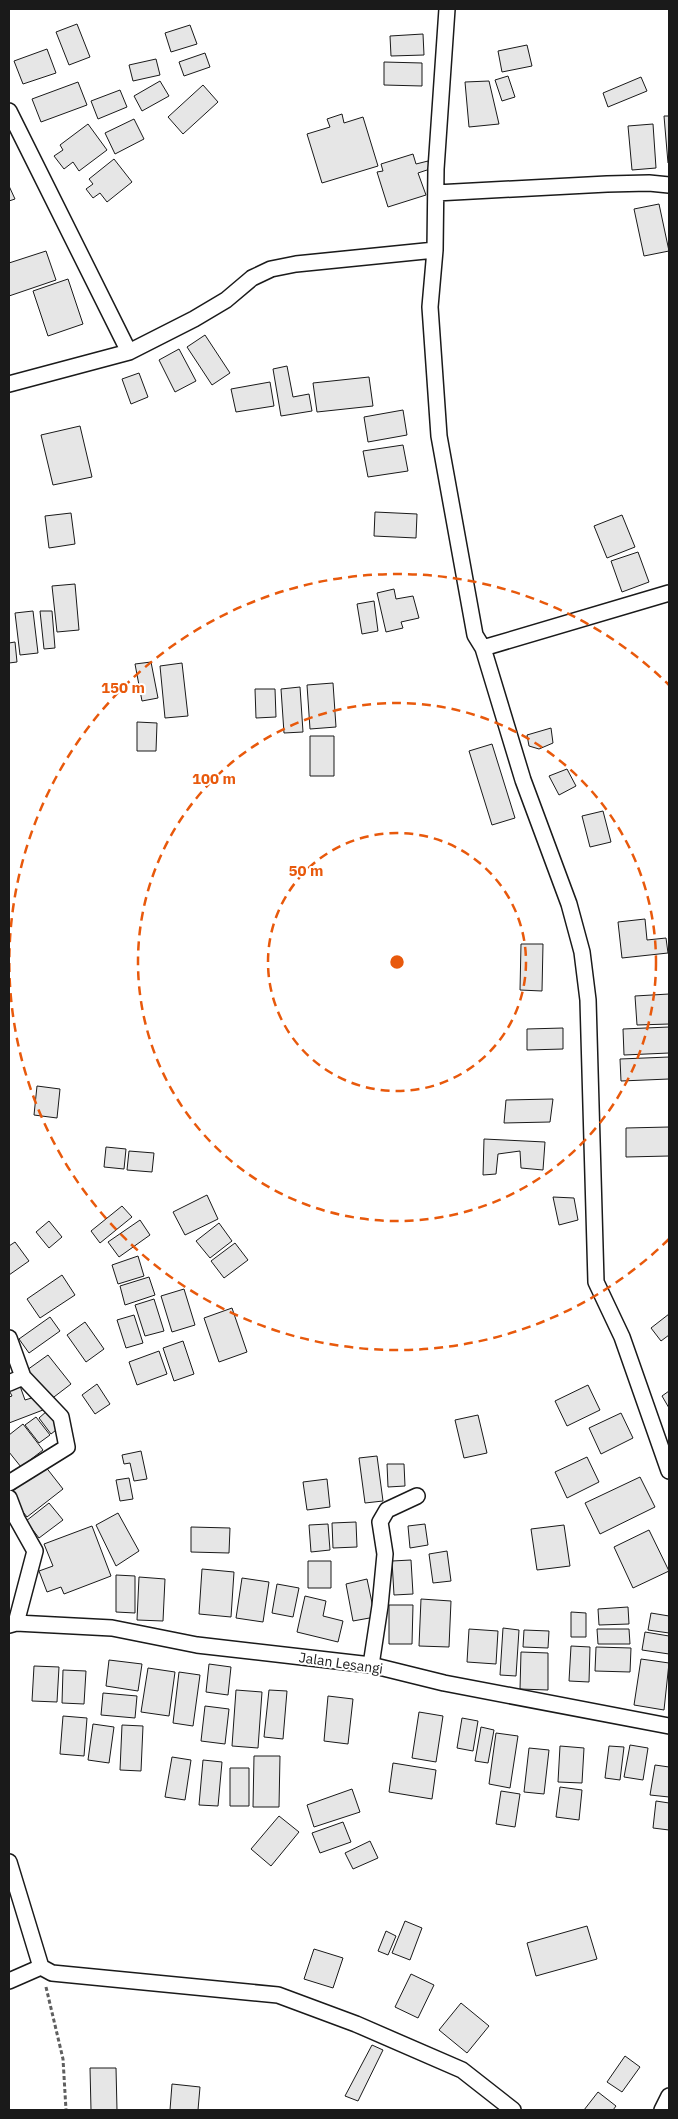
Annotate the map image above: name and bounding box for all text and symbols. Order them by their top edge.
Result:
text: 150 m [101,678,145,697]
text: 100 m [192,769,236,788]
text: 50 m [289,861,323,880]
centre of rings [388,953,406,971]
street label: Jalan Lesangi [298,1648,384,1678]

